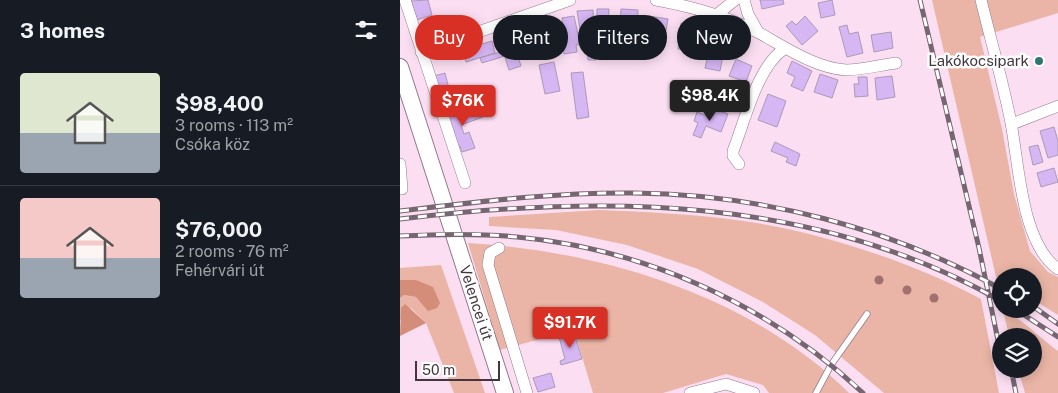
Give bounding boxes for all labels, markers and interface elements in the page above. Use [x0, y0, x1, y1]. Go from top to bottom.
chip: Buy [415, 15, 483, 60]
chip: Rent [493, 15, 568, 60]
chip: Filters [578, 15, 667, 60]
chip: New [677, 15, 751, 60]
icon: filters [352, 16, 380, 44]
text: 3 homes [20, 18, 105, 43]
place label: Lakókocsipark [928, 52, 1029, 69]
marker: Lakókocsipark [1033, 55, 1045, 67]
pin: $98.4K [669, 80, 751, 122]
pin: $76K [433, 84, 493, 127]
text: $98.4K [681, 86, 739, 105]
text: $98,400 [175, 91, 264, 116]
text: $76K [442, 91, 484, 110]
icon: home [60, 93, 120, 153]
text: 3 rooms · 113 m² [175, 116, 293, 135]
text: Csóka köz [175, 135, 250, 154]
text: $76,000 [175, 217, 262, 242]
icon: home [60, 218, 120, 278]
text: 2 rooms · 76 m² [175, 242, 289, 261]
text: Fehérvári út [175, 261, 264, 280]
street label: Velencei út [456, 263, 497, 343]
map controls [992, 268, 1042, 378]
button: locate [992, 268, 1042, 318]
pin: $91.7K [529, 306, 611, 349]
text: $91.7K [544, 313, 596, 332]
button: layers [992, 328, 1042, 378]
scale bar [415, 358, 500, 381]
text: 50 m [422, 362, 455, 378]

